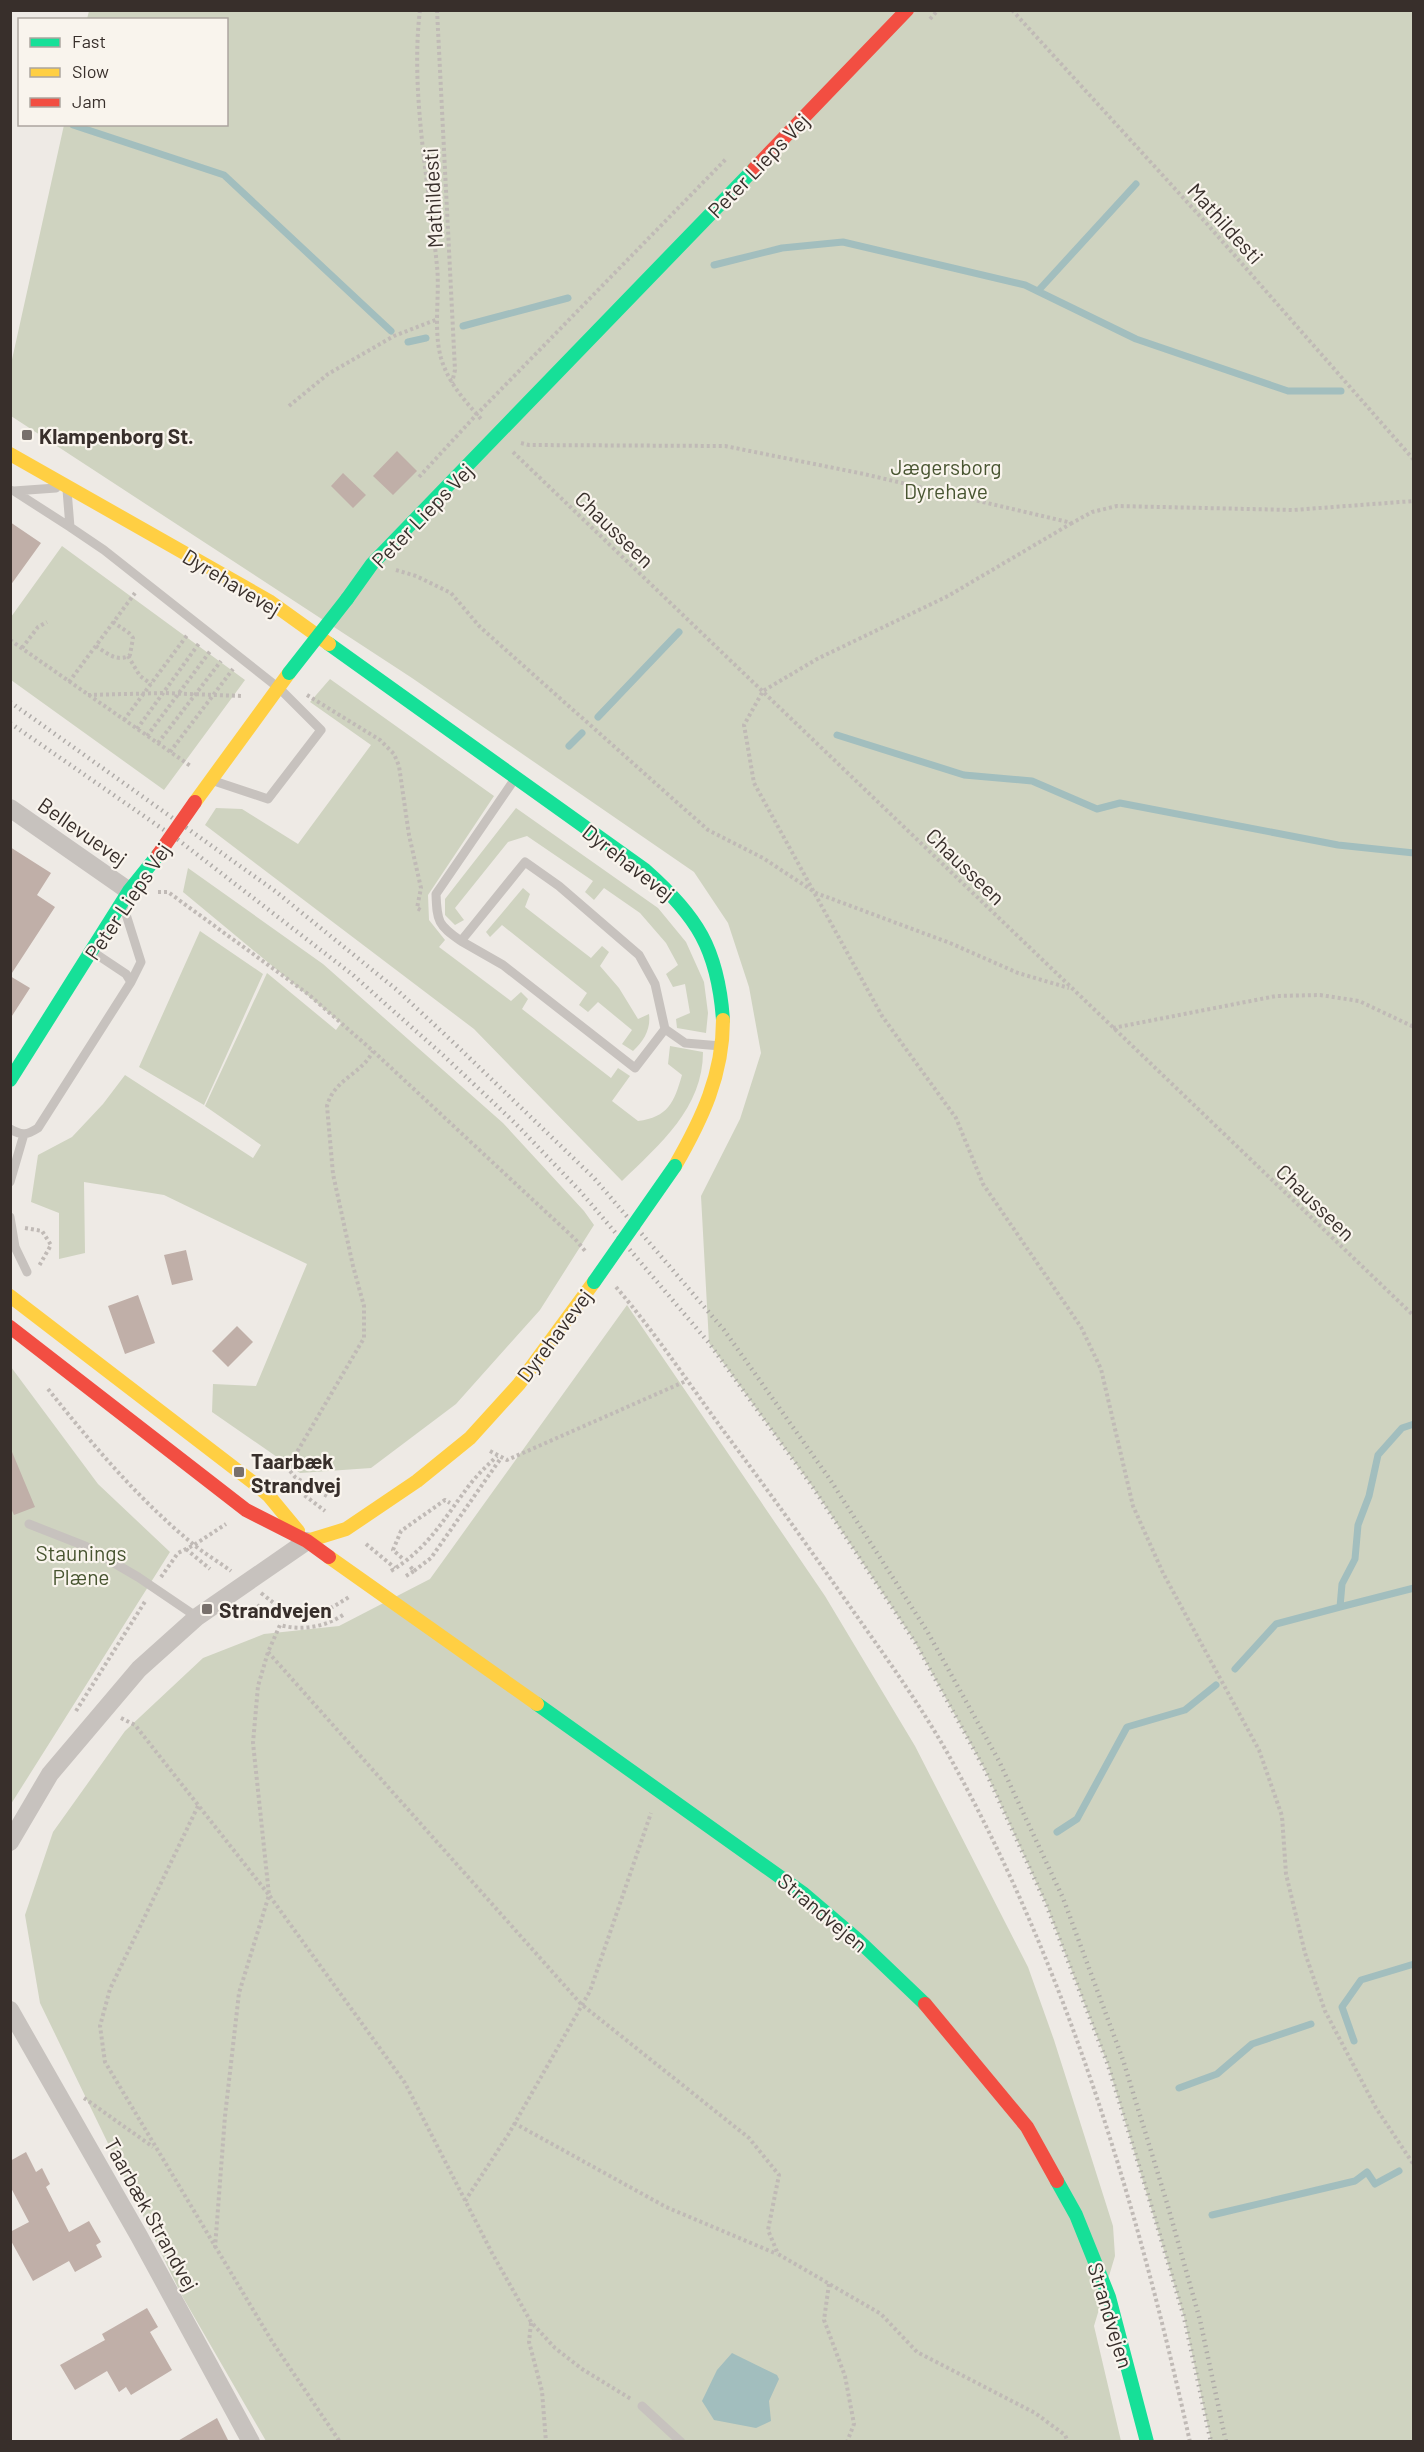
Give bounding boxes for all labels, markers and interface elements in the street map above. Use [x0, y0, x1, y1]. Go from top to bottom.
legend [18, 18, 228, 126]
text: Fast [72, 30, 106, 52]
text: Slow [72, 60, 109, 82]
text: Jam [72, 90, 106, 112]
street label: Peter Lieps Vej [702, 108, 814, 222]
street label: Mathildesti [417, 147, 447, 249]
street label: Mathildesti [1183, 177, 1269, 269]
place label: Klampenborg St. [39, 423, 194, 448]
marker: Klampenborg St. [20, 428, 34, 442]
park label: Jægersborg Dyrehave [890, 454, 1002, 503]
street label: Peter Lieps Vej [366, 458, 478, 572]
street label: Chausseen [570, 485, 660, 573]
street label: Dyrehavevej [179, 543, 285, 621]
street label: Bellevuevej [34, 791, 132, 871]
street label: Dyrehavevej [578, 818, 680, 906]
street label: Chausseen [921, 822, 1011, 910]
street label: Peter Lieps Vej [79, 838, 175, 964]
street label: Chausseen [1271, 1158, 1361, 1246]
street label: Dyrehavevej [511, 1284, 597, 1386]
place label: Taarbæk Strandvej [251, 1448, 341, 1497]
marker: Taarbæk Strandvej [232, 1465, 246, 1479]
park label: Staunings Plæne [35, 1540, 127, 1589]
place label: Strandvejen [219, 1597, 332, 1622]
marker: Strandvejen [200, 1602, 214, 1616]
street label: Strandvejen [773, 1867, 873, 1957]
street label: Taarbæk Strandvej [100, 2133, 204, 2295]
street label: Strandvejen [1083, 2259, 1139, 2371]

